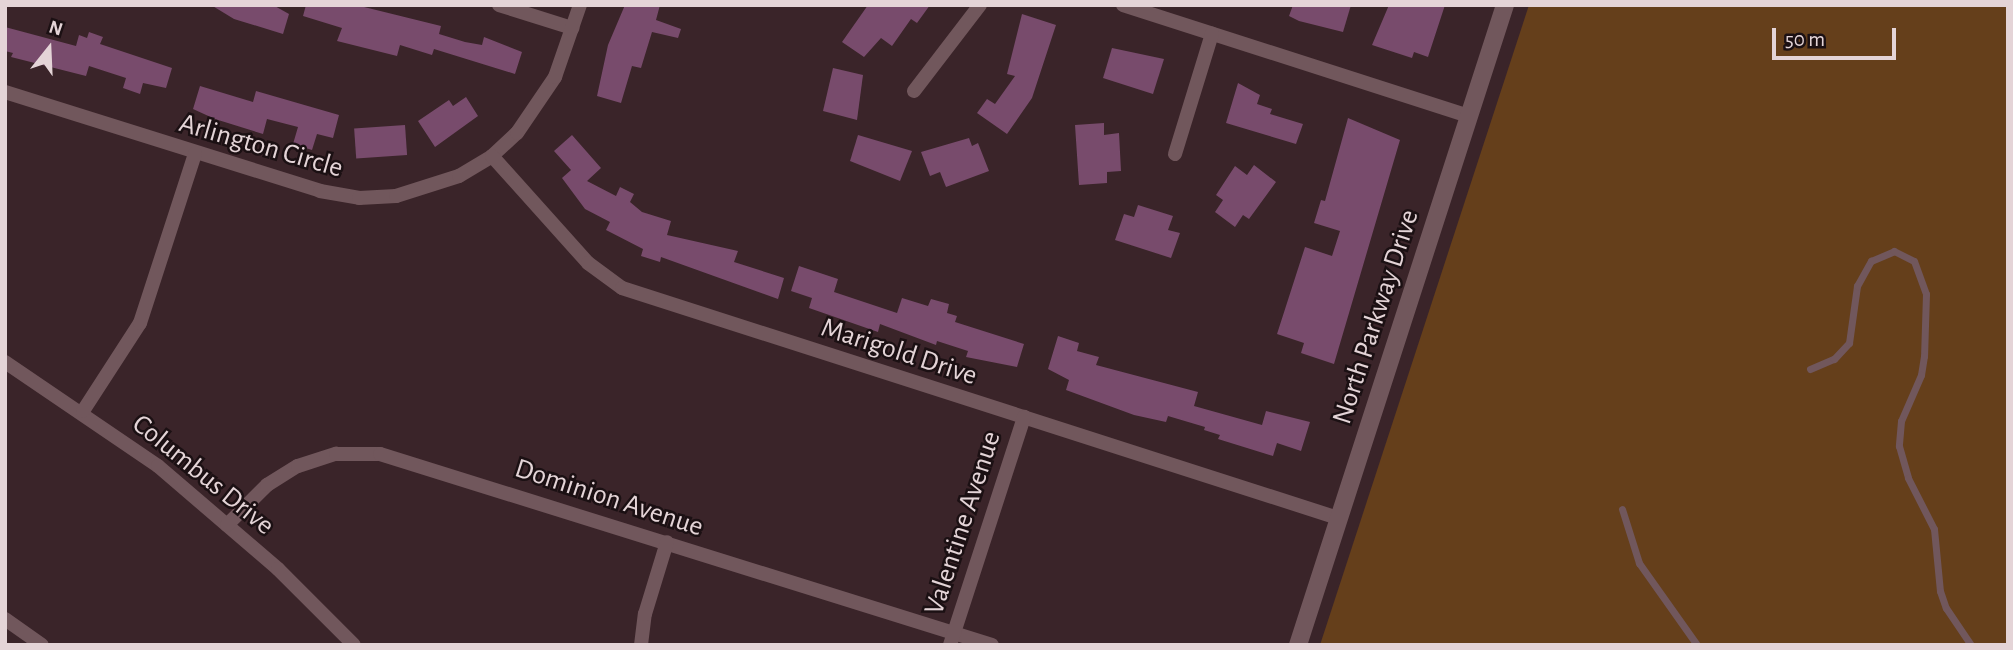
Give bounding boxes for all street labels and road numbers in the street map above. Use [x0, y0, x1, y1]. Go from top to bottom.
street label: Arlington Circle [175, 107, 347, 185]
street label: North Parkway Drive [1326, 206, 1426, 428]
street label: Marigold Drive [817, 311, 981, 393]
street label: Columbus Drive [125, 408, 281, 542]
street label: Valentine Avenue [918, 427, 1008, 619]
street label: Dominion Avenue [511, 452, 707, 544]

